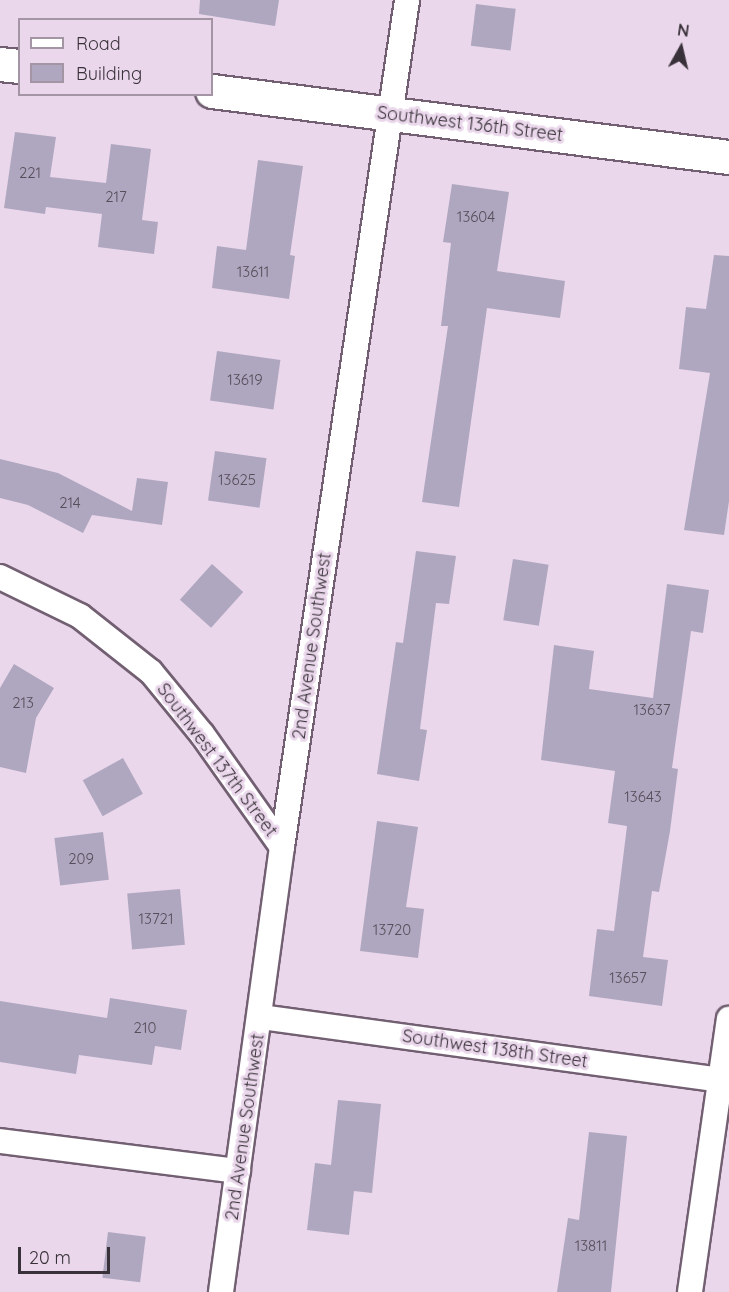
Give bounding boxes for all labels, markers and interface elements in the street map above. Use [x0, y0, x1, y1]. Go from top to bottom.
legend [18, 18, 213, 96]
north arrow [651, 18, 711, 78]
text: N [676, 19, 691, 41]
text: Road [76, 32, 121, 55]
text: Building [76, 62, 142, 85]
street label: Southwest 136th Street [376, 102, 564, 146]
house number: 221 [19, 164, 41, 182]
house number: 217 [105, 188, 127, 206]
house number: 13604 [457, 208, 495, 226]
house number: 13611 [237, 263, 269, 281]
house number: 13619 [227, 371, 263, 389]
house number: 13625 [218, 471, 256, 489]
house number: 214 [59, 494, 81, 512]
street label: 2nd Avenue Southwest [288, 551, 336, 741]
street label: Southwest 137th Street [152, 679, 282, 841]
house number: 213 [12, 694, 34, 712]
house number: 13637 [633, 701, 671, 719]
house number: 13643 [624, 788, 662, 806]
house number: 209 [68, 850, 94, 868]
house number: 13721 [139, 910, 173, 928]
house number: 13720 [373, 921, 411, 939]
house number: 13657 [609, 969, 647, 987]
house number: 210 [134, 1019, 156, 1037]
street label: Southwest 138th Street [401, 1025, 589, 1073]
street label: 2nd Avenue Southwest [221, 1032, 269, 1222]
scale bar [21, 1235, 112, 1273]
house number: 13811 [575, 1237, 607, 1255]
text: 20 m [29, 1246, 71, 1269]

